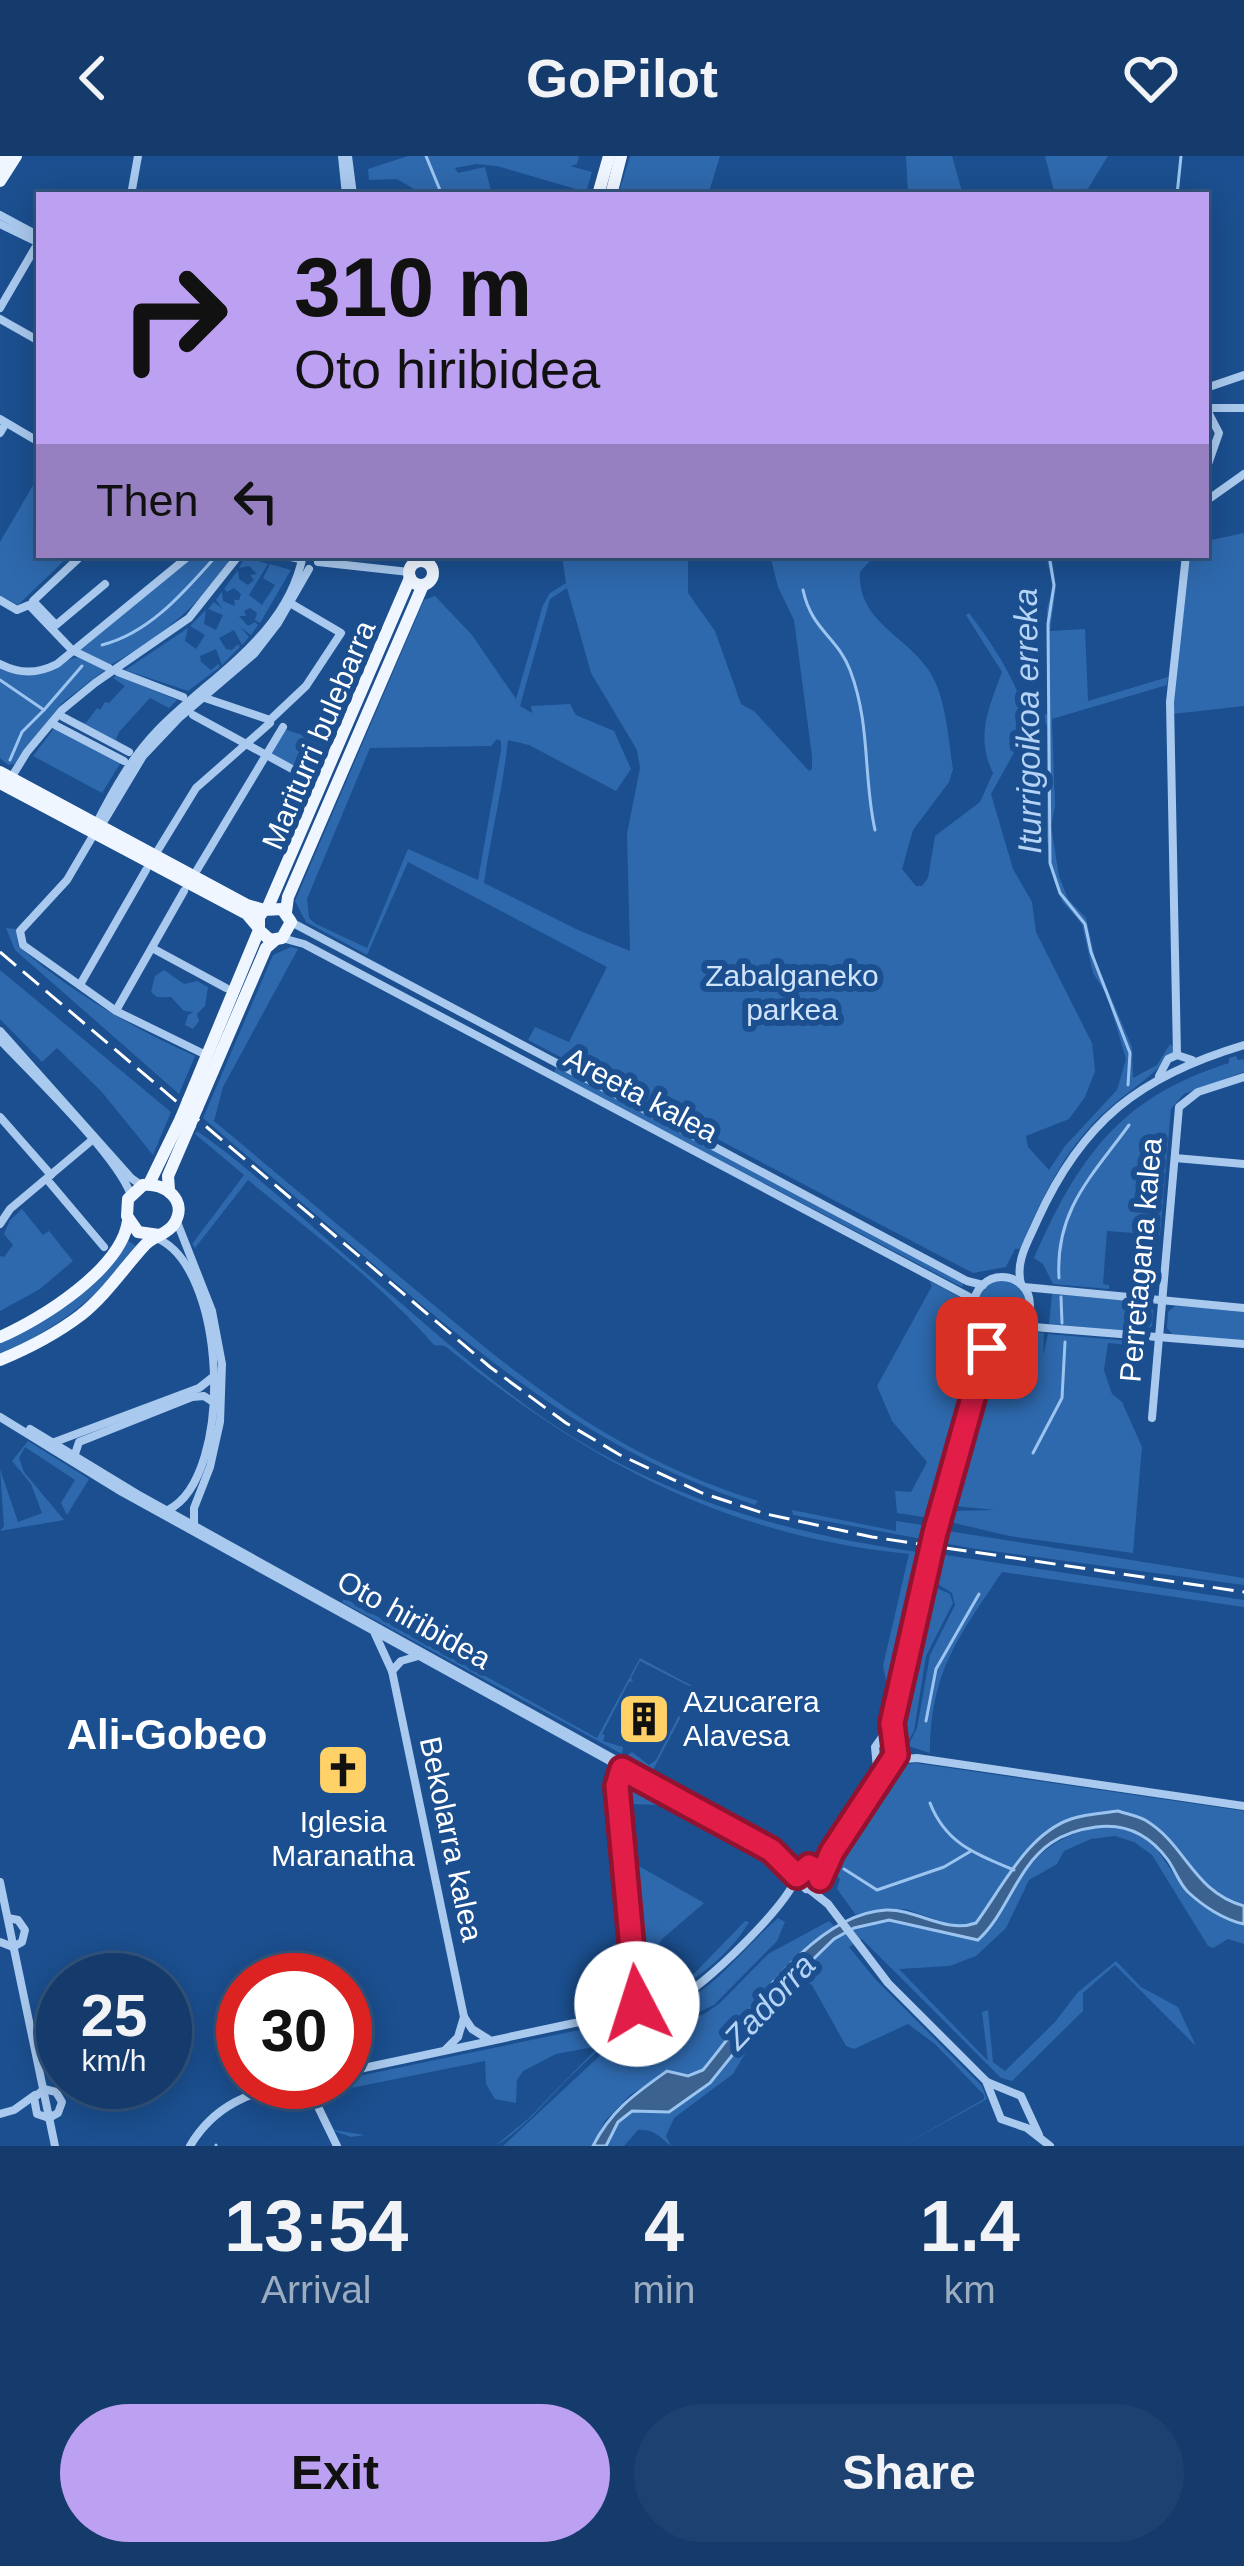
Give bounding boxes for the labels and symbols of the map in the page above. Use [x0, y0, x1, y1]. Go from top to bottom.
water label: Iturrigoikoa erreka [1007, 588, 1048, 854]
street label: Mariturri bulebarra [255, 615, 382, 854]
park label: Zabalganeko parkea [705, 959, 879, 1026]
street label: Areeta kalea [559, 1040, 724, 1149]
street label: Perretagana kalea [1113, 1136, 1168, 1384]
pin [936, 1297, 1038, 1399]
street label: Oto hiribidea [332, 1564, 497, 1675]
place label: Azucarera Alavesa [683, 1685, 820, 1752]
building icon: Azucarera Alavesa [616, 1691, 672, 1747]
district label: Ali-Gobeo [67, 1711, 267, 1758]
street label: Bekolarra kalea [414, 1734, 489, 1945]
church icon: Iglesia Maranatha [315, 1742, 371, 1798]
place label: Iglesia Maranatha [271, 1805, 415, 1872]
position arrow [574, 1941, 700, 2067]
water label: Zadorra [716, 1946, 822, 2057]
speed limit sign: 30 [216, 1953, 372, 2109]

